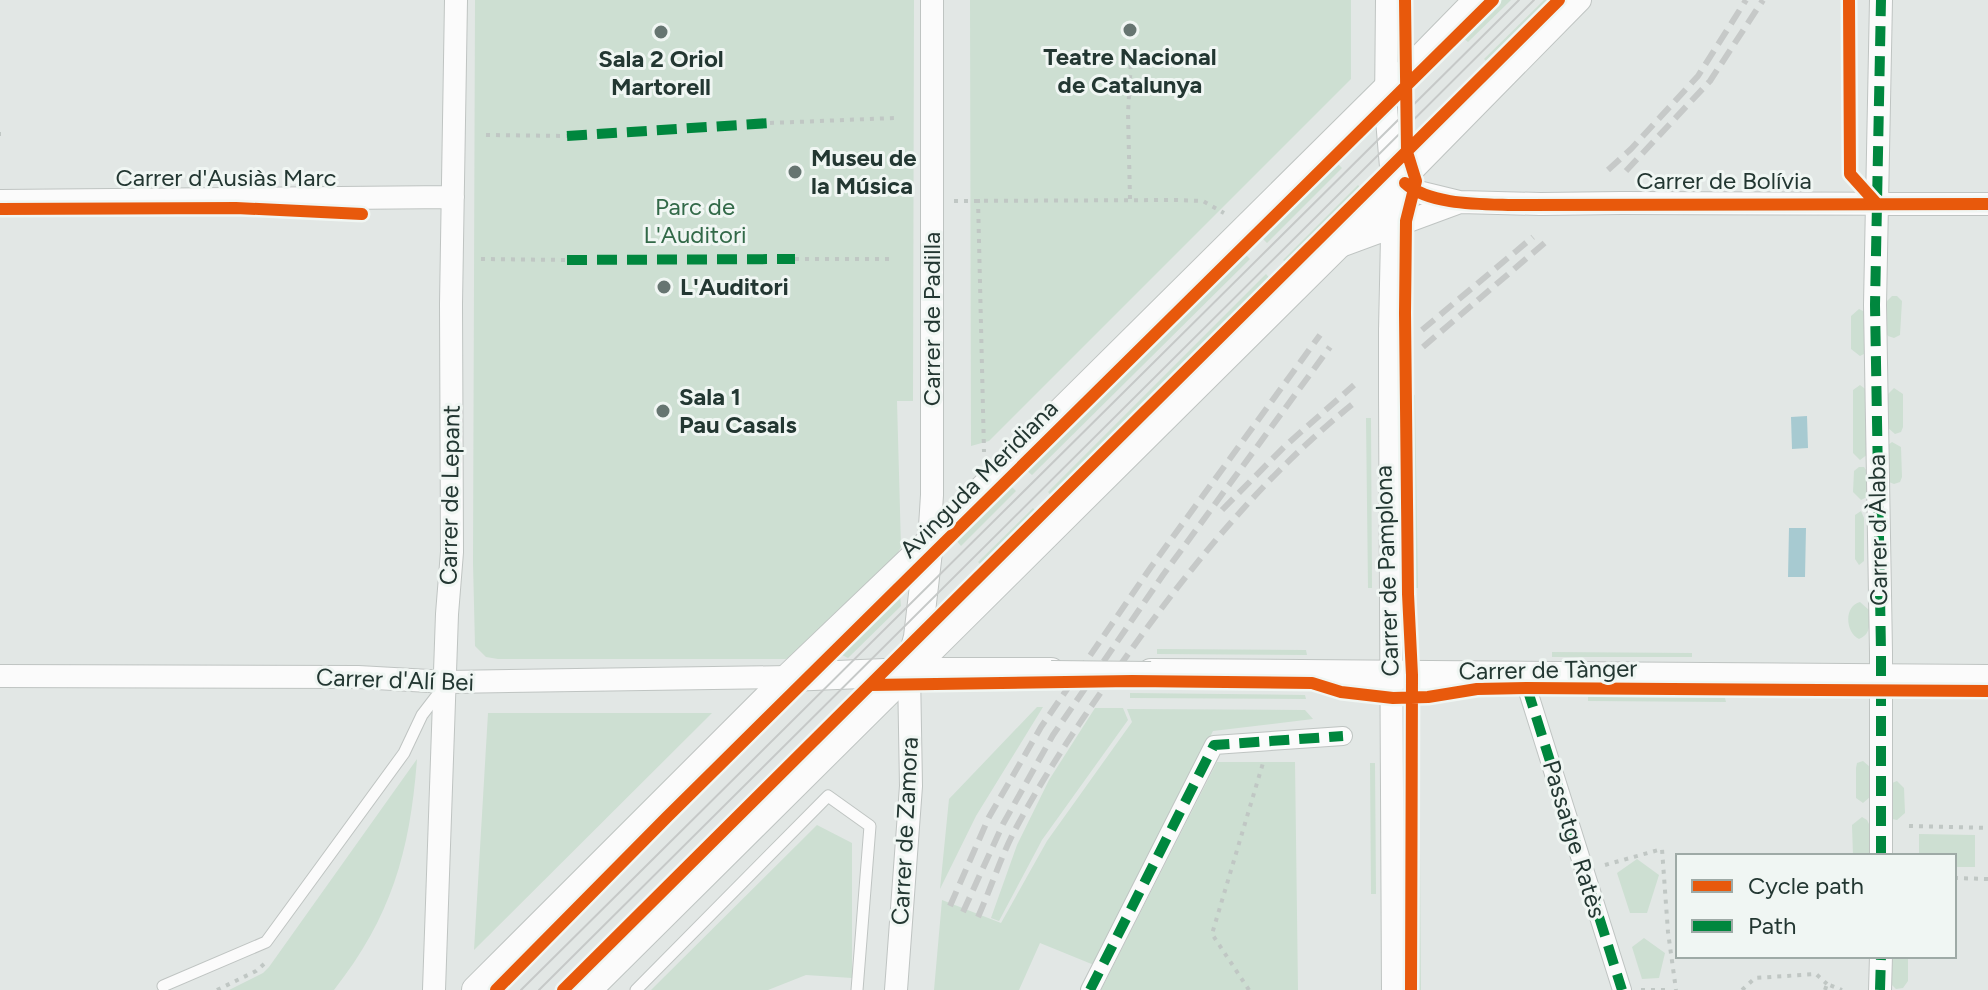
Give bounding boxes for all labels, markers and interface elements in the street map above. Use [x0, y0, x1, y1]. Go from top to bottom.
marker: Teatre Nacional de Catalunya [1121, 21, 1139, 39]
marker: Sala 2 Oriol Martorell [652, 23, 670, 41]
place label: Teatre Nacional de Catalunya [1043, 42, 1217, 99]
place label: Sala 2 Oriol Martorell [598, 44, 724, 101]
place label: Museu de la Música [811, 143, 917, 200]
street label: Carrer d'Ausiàs Marc [115, 163, 337, 192]
marker: Museu de la Música [786, 163, 804, 181]
street label: Carrer de Bolívia [1636, 166, 1812, 195]
park label: Parc de L'Auditori [643, 192, 747, 249]
street label: Carrer de Padilla [917, 232, 946, 406]
place label: L'Auditori [680, 272, 789, 301]
marker: L'Auditori [655, 278, 673, 296]
place label: Sala 1 Pau Casals [679, 382, 797, 439]
street label: Avinguda Meridiana [894, 394, 1064, 564]
marker: Sala 1 Pau Casals [654, 402, 672, 420]
street label: Carrer de Lepant [433, 405, 466, 585]
street label: Carrer d'Àlaba [1862, 454, 1893, 606]
street label: Carrer de Pamplona [1368, 465, 1405, 677]
street label: Carrer de Tànger [1458, 653, 1638, 686]
street label: Carrer d'Alí Bei [315, 662, 475, 697]
street label: Carrer de Zamora [885, 736, 924, 926]
street label: Passatge Ratès [1537, 757, 1612, 921]
legend [1676, 854, 1956, 958]
text: Cycle path [1748, 871, 1864, 900]
text: Path [1748, 911, 1796, 940]

